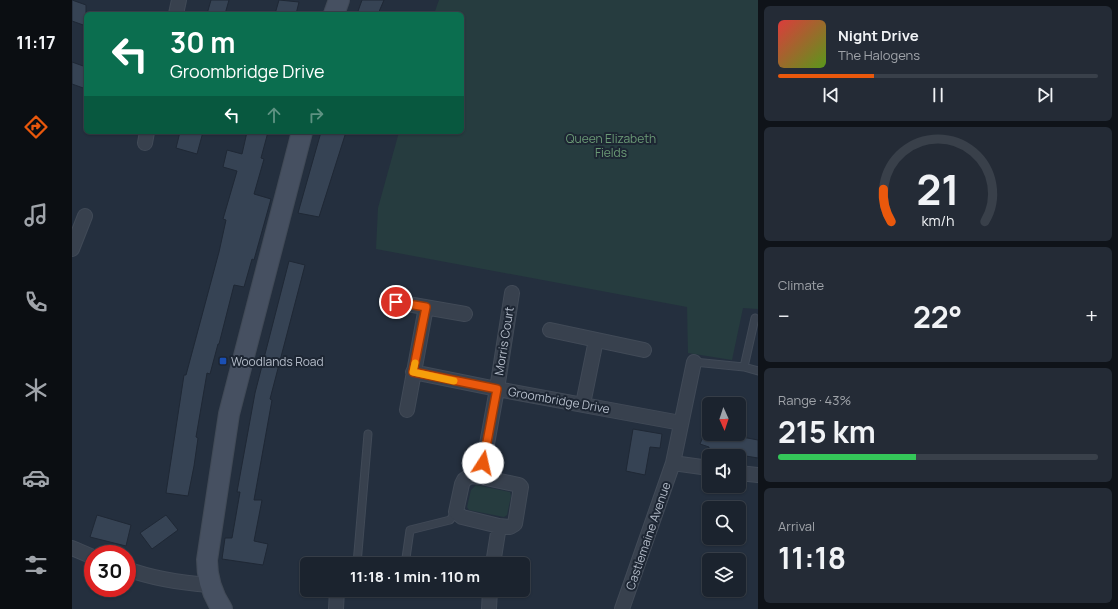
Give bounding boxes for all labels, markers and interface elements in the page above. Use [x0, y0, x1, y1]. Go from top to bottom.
text: 30 m [170, 23, 235, 61]
text: Night Drive [838, 25, 919, 46]
icon: left [104, 28, 156, 80]
text: 11:17 [16, 30, 56, 54]
text: The Halogens [838, 46, 920, 64]
text: Groombridge Drive [170, 59, 324, 83]
icon: previous [820, 84, 842, 106]
icon: pause [927, 84, 949, 106]
icon: next [1034, 84, 1056, 106]
icon: left [221, 104, 243, 126]
icon: ahead [263, 104, 285, 126]
icon: right [305, 104, 327, 126]
icon: directions [22, 113, 50, 141]
park label: Queen Elizabeth Fields [566, 130, 656, 161]
text: 21 [917, 161, 960, 217]
icon: music [22, 201, 50, 229]
text: km/h [921, 210, 955, 229]
text: Climate [778, 276, 824, 294]
pin [379, 285, 413, 319]
icon: phone [22, 288, 50, 316]
icon: arrive [385, 291, 407, 313]
text: 22° [913, 296, 962, 337]
text: − [778, 301, 790, 331]
text: + [1085, 301, 1098, 331]
street label: Morris Court [490, 305, 518, 377]
place label: Woodlands Road [231, 353, 324, 370]
marker: Woodlands Road [218, 356, 228, 366]
icon: climate [22, 376, 50, 404]
street label: Groombridge Drive [507, 383, 611, 417]
text: Range · 43% [778, 391, 851, 409]
north arrow [702, 397, 746, 441]
map controls [702, 397, 746, 597]
text: 215 km [778, 411, 876, 452]
position arrow [462, 442, 504, 484]
button: sound [702, 449, 746, 493]
icon: car [22, 464, 50, 492]
street label: Castlemaine Avenue [622, 480, 674, 592]
button: search [702, 501, 746, 545]
text: Arrival [778, 517, 815, 535]
text: 11:18 [778, 537, 846, 578]
speed limit sign: 30 [84, 545, 136, 597]
icon: filters [22, 551, 50, 579]
button: layers [702, 553, 746, 597]
text: 11:18 · 1 min · 110 m [350, 566, 480, 587]

